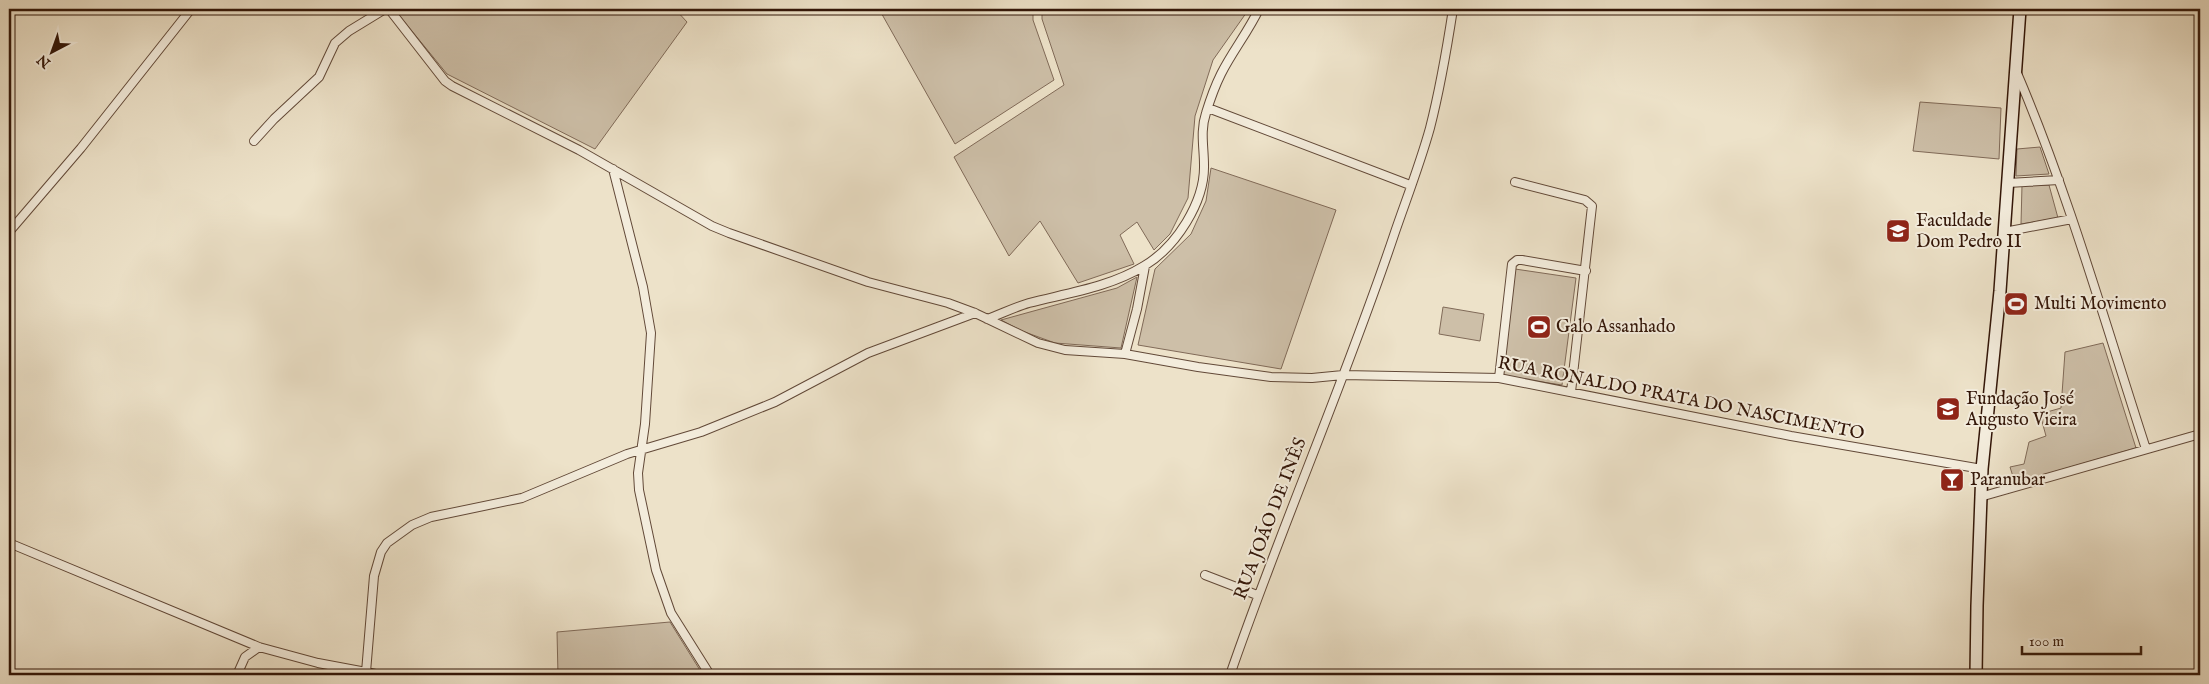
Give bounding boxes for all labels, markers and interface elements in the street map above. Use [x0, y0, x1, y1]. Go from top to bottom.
north arrow [28, 28, 78, 78]
text: N [34, 50, 55, 72]
place label: Faculdade Dom Pedro II [1916, 210, 2022, 254]
school or university icon: Faculdade Dom Pedro II [1885, 218, 1911, 244]
sports icon: Multi Movimento [2003, 291, 2029, 317]
place label: Multi Movimento [2034, 293, 2167, 316]
sports icon: Galo Assanhado [1526, 314, 1552, 340]
place label: Galo Assanhado [1556, 316, 1676, 339]
street label: RUA RONALDO PRATA DO NASCIMENTO [1496, 352, 1866, 446]
place label: Fundação José Augusto Vieira [1965, 388, 2077, 432]
school or university icon: Fundação José Augusto Vieira [1935, 396, 1961, 422]
street label: RUA JOÃO DE INÊS [1228, 434, 1312, 603]
bar icon: Paranubar [1939, 467, 1965, 493]
place label: Paranubar [1970, 469, 2046, 492]
scale bar [2022, 624, 2140, 656]
text: 100 m [2029, 632, 2065, 651]

